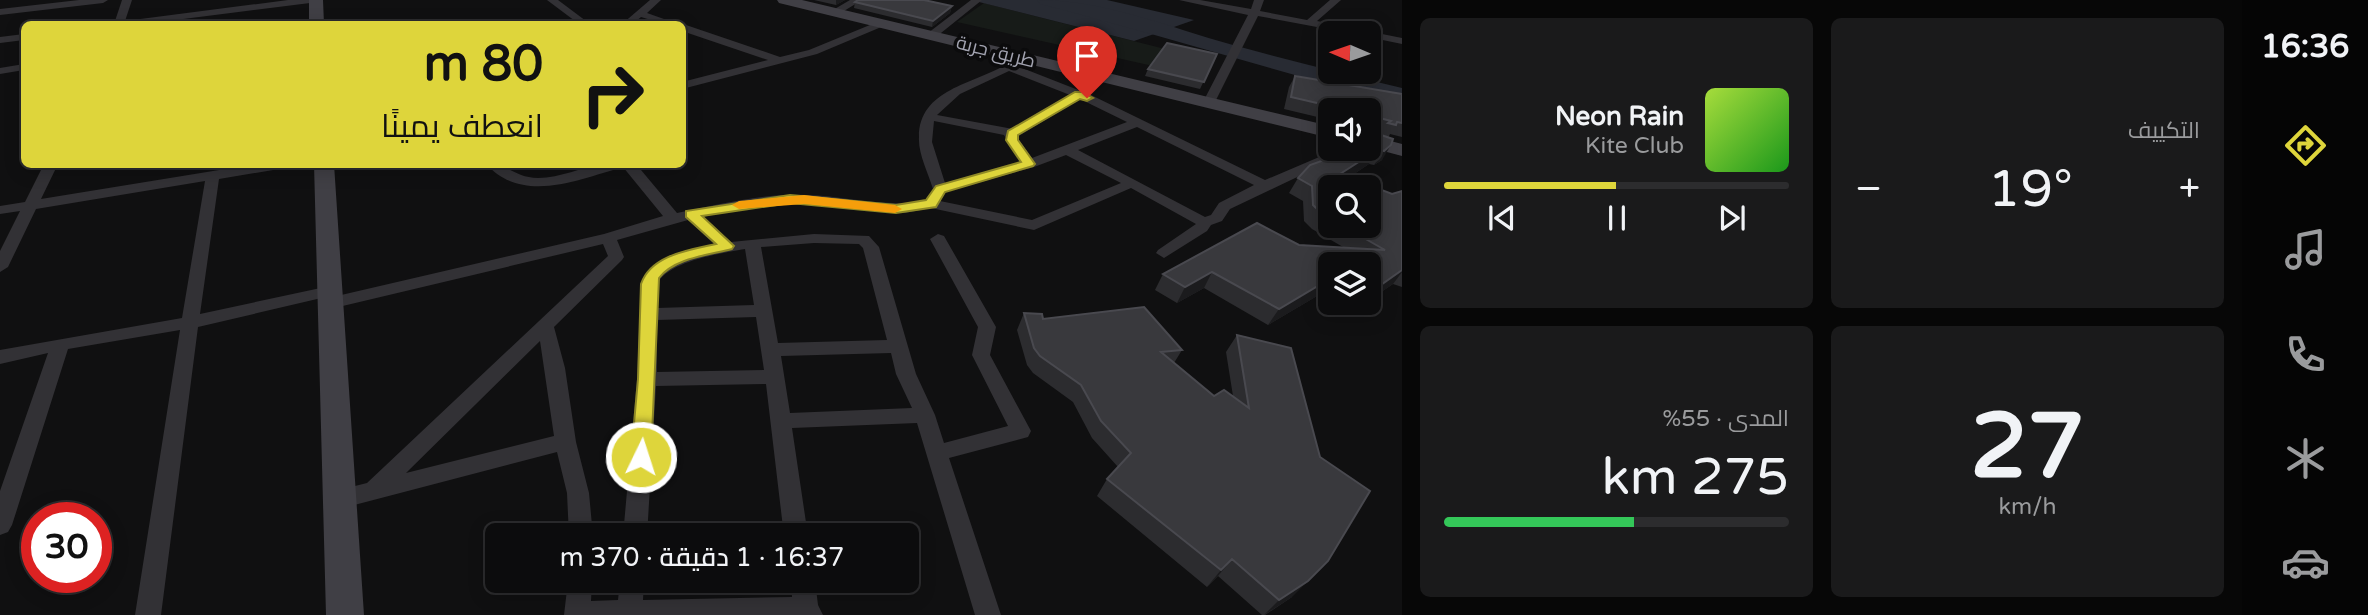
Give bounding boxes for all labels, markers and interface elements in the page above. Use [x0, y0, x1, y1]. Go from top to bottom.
north arrow [1318, 21, 1381, 84]
map controls [1318, 21, 1381, 315]
pin [1057, 26, 1117, 98]
text: 16:36 [2261, 28, 2349, 66]
street label: طريق جربة [954, 32, 1038, 73]
text: 80 m [424, 35, 543, 94]
icon: arrive [1068, 37, 1106, 75]
icon: right [567, 49, 658, 140]
button: sound [1318, 98, 1381, 161]
text: Neon Rain [1555, 101, 1684, 132]
text: انعطف يمينًا [381, 108, 543, 146]
text: التكييف [2128, 117, 2200, 145]
icon: directions [2281, 121, 2330, 170]
text: Kite Club [1585, 132, 1684, 160]
text: 19° [1988, 158, 2073, 221]
text: − [1855, 166, 1882, 212]
text: + [2179, 166, 2200, 212]
button: search [1318, 175, 1381, 238]
icon: previous [1483, 199, 1521, 237]
icon: pause [1598, 199, 1636, 237]
icon: next [1713, 199, 1751, 237]
icon: music [2281, 225, 2330, 274]
button: layers [1318, 252, 1381, 315]
icon: phone [2281, 330, 2330, 379]
text: 27 [1970, 392, 2085, 502]
text: المدى · 55% [1662, 405, 1789, 433]
position arrow [604, 420, 678, 494]
icon: climate [2281, 434, 2330, 483]
text: 275 km [1601, 446, 1789, 509]
text: km/h [1999, 493, 2056, 521]
speed limit sign: 30 [21, 502, 112, 593]
icon: car [2281, 538, 2330, 587]
text: 16:37 · 1 دقيقة · 370 m [560, 542, 844, 573]

